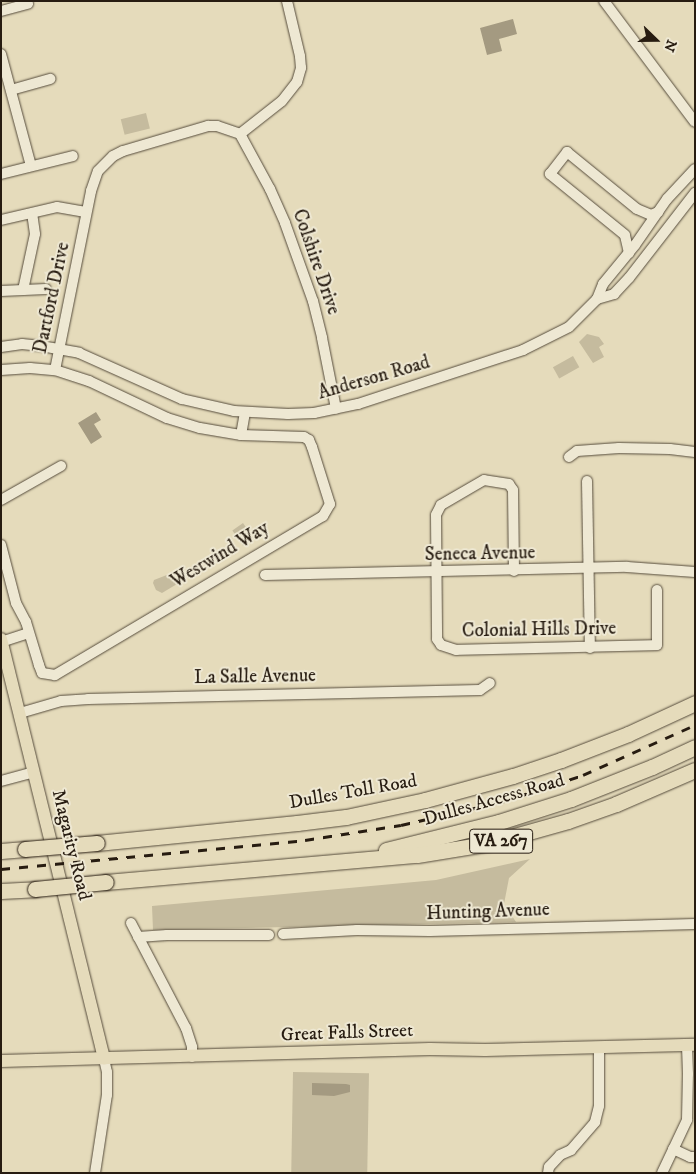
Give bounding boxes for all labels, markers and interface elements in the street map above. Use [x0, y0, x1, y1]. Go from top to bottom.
north arrow [631, 15, 681, 65]
text: N [659, 37, 680, 54]
street label: Colshire Drive [287, 206, 345, 318]
street label: Dartford Drive [29, 240, 75, 356]
street label: Anderson Road [315, 351, 433, 405]
street label: Westwind Way [167, 517, 273, 593]
street label: Seneca Avenue [424, 542, 536, 566]
street label: Colonial Hills Drive [462, 617, 616, 643]
street label: La Salle Avenue [194, 665, 316, 689]
street label: Dulles Access Road [421, 769, 567, 831]
street label: Dulles Toll Road [287, 770, 419, 814]
street label: Magarity Road [46, 787, 96, 903]
road number: VA 267 [468, 826, 534, 856]
street label: Hunting Avenue [426, 898, 550, 926]
street label: Great Falls Street [280, 1019, 414, 1047]

